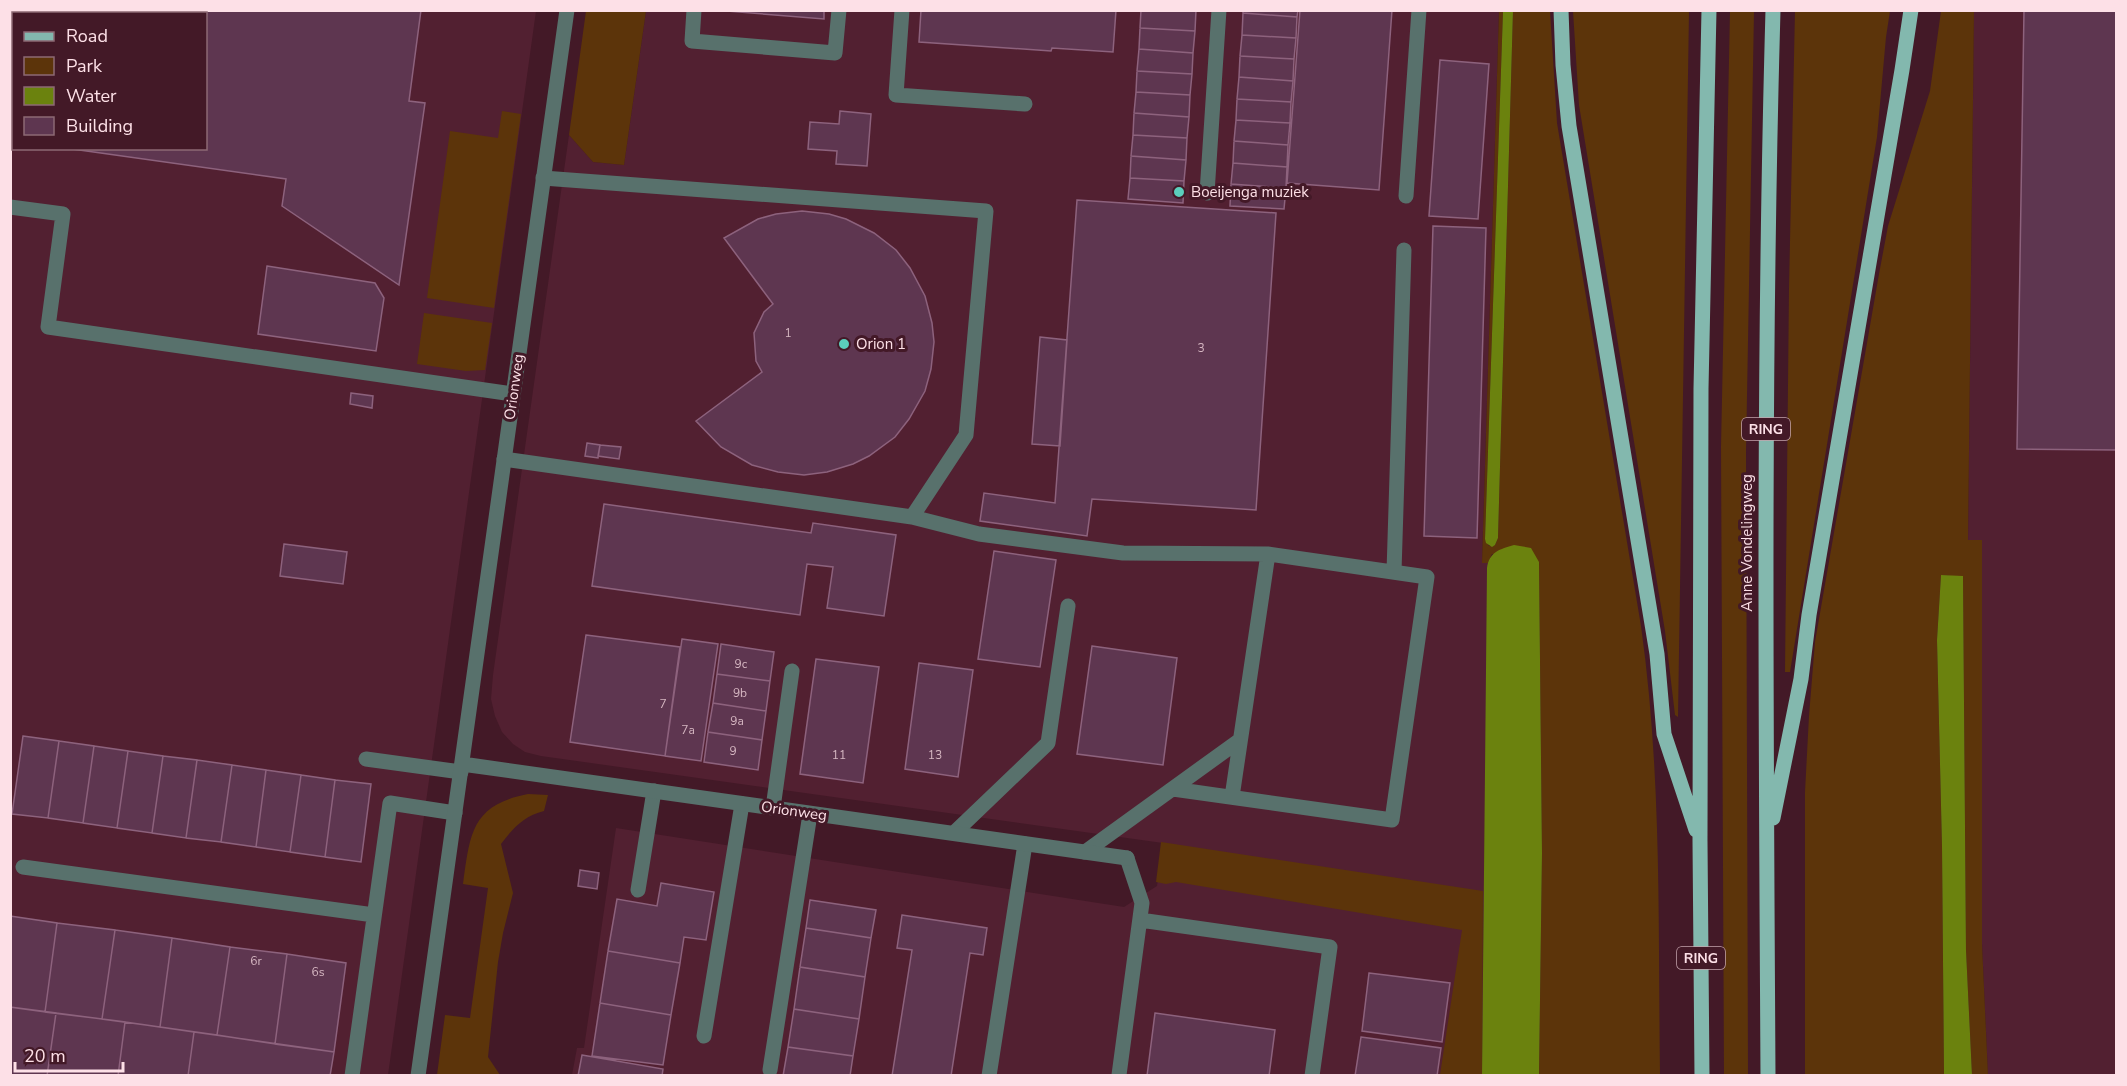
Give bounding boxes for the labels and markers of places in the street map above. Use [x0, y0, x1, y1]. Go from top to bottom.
place label: Boeijenga muziek [1191, 182, 1309, 202]
marker: Boeijenga muziek [1172, 185, 1186, 199]
place label: Orion 1 [856, 334, 906, 354]
marker: Orion 1 [837, 337, 851, 351]

